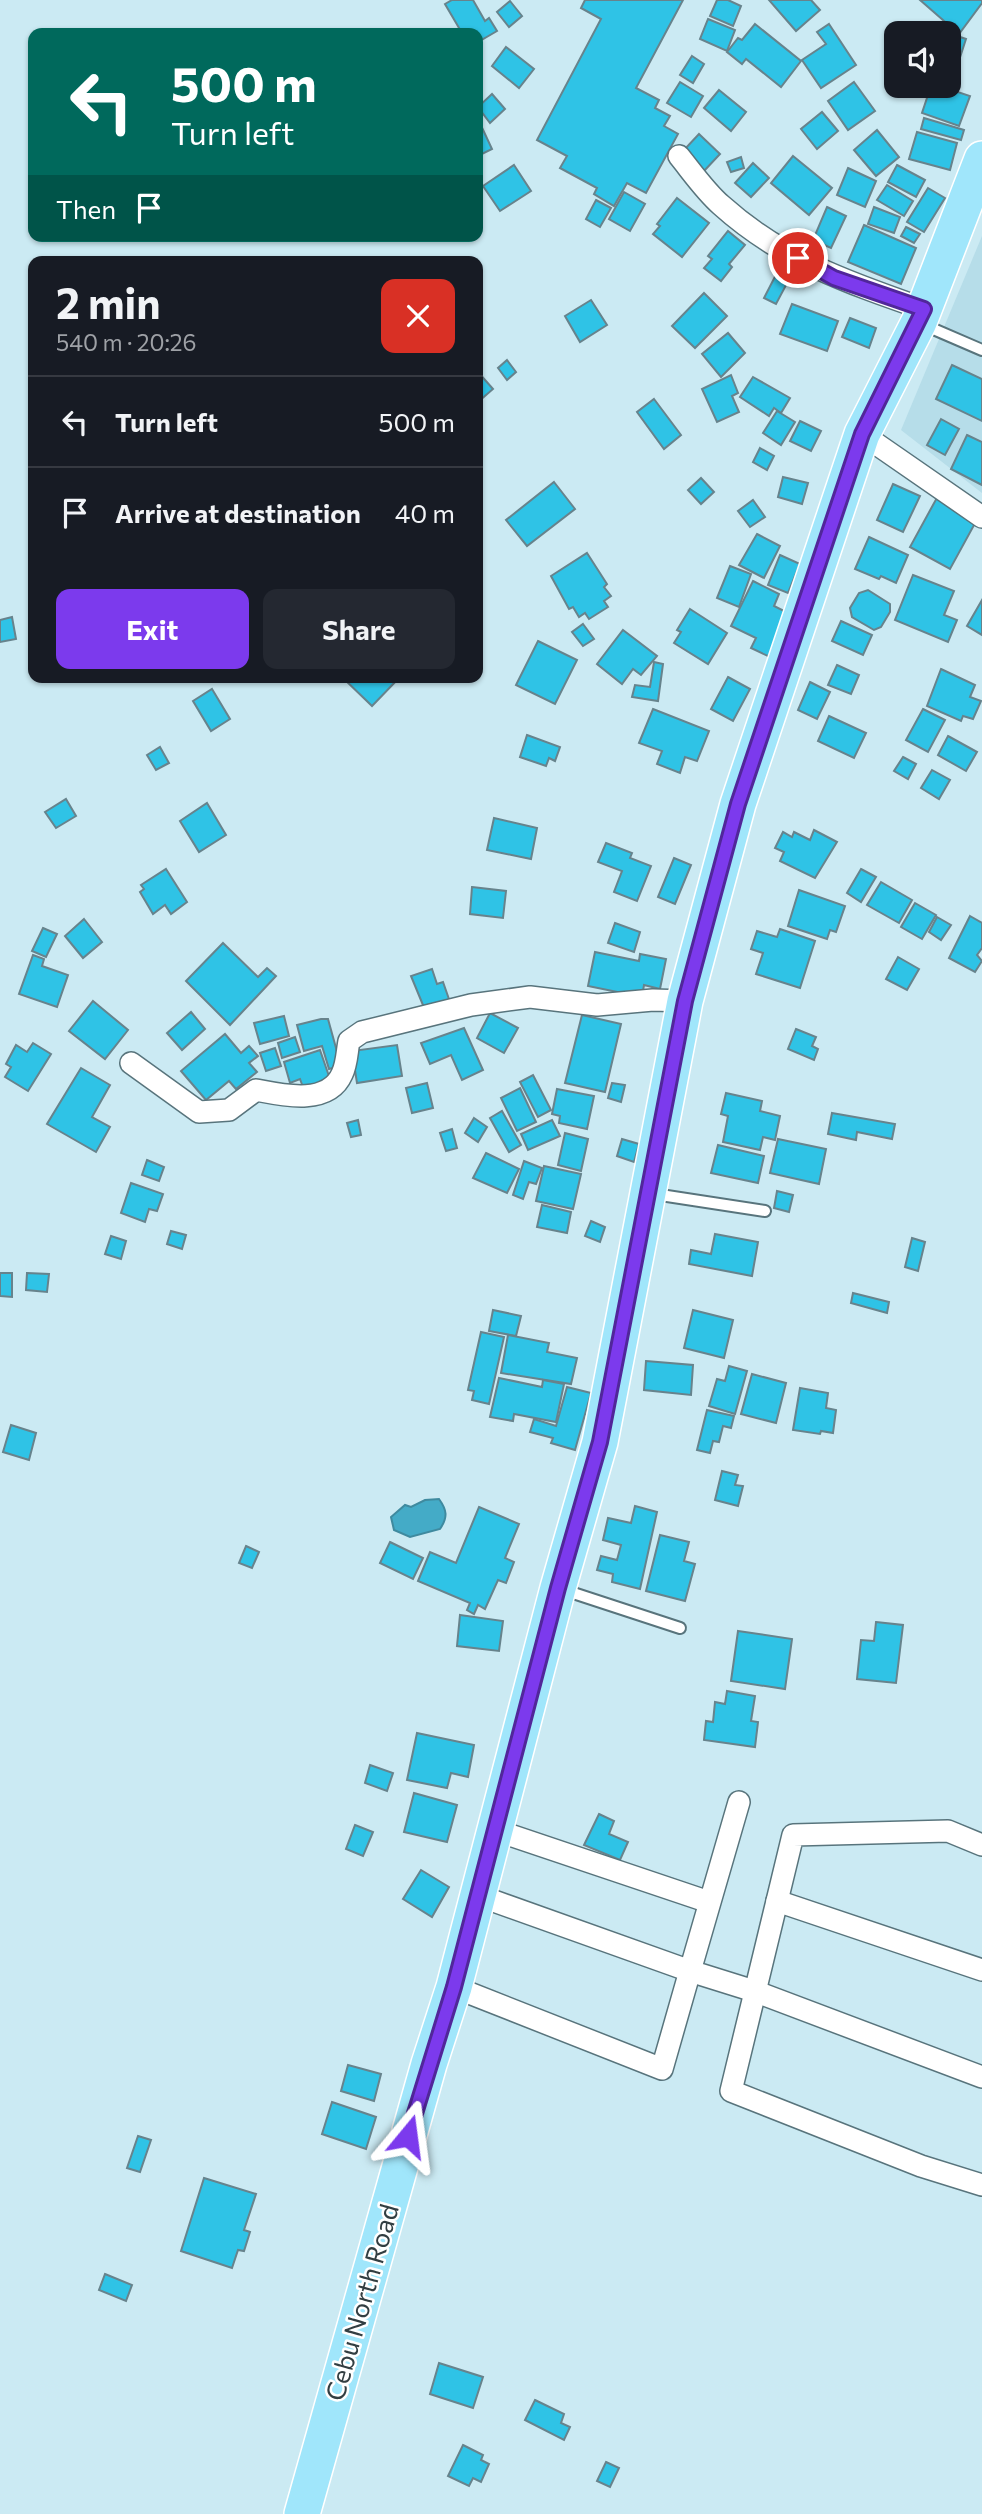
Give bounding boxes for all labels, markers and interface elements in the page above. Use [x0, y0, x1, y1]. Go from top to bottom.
map controls [884, 21, 961, 98]
button: sound [884, 21, 961, 98]
text: 500 m [171, 52, 317, 112]
icon: left [56, 56, 147, 147]
text: Turn left [171, 112, 295, 152]
icon: arrive [130, 189, 168, 227]
text: Then [56, 193, 116, 224]
pin [768, 228, 828, 288]
icon: arrive [779, 239, 817, 277]
text: 2 min [56, 276, 161, 328]
button: close [381, 279, 455, 353]
text: 540 m · 20:26 [56, 328, 197, 356]
icon: left [56, 403, 94, 441]
text: Turn left [115, 406, 218, 437]
text: 500 m [378, 406, 455, 437]
icon: arrive [56, 494, 94, 532]
text: Arrive at destination [115, 497, 361, 528]
text: 40 m [395, 497, 455, 528]
button: Exit [56, 589, 249, 669]
button: Share [263, 589, 455, 669]
position arrow [371, 2099, 445, 2173]
street label: Cebu North Road [318, 2200, 404, 2404]

